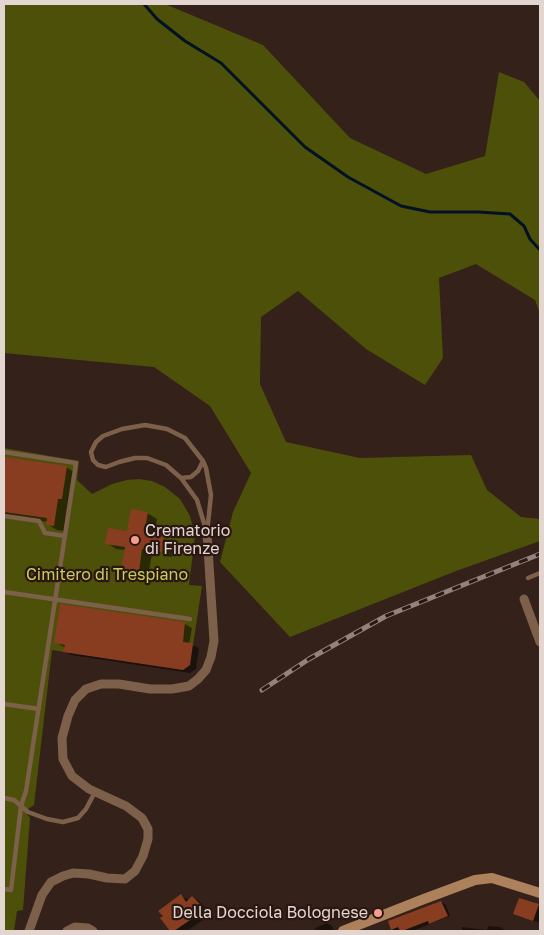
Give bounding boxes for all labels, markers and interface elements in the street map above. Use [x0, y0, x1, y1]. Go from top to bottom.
place label: Crematorio di Firenze [145, 521, 230, 559]
marker: Crematorio di Firenze [129, 534, 141, 546]
park label: Cimitero di Trespiano [26, 565, 188, 585]
place label: Della Docciola Bolognese [172, 903, 368, 923]
marker: Della Docciola Bolognese [372, 907, 384, 919]

